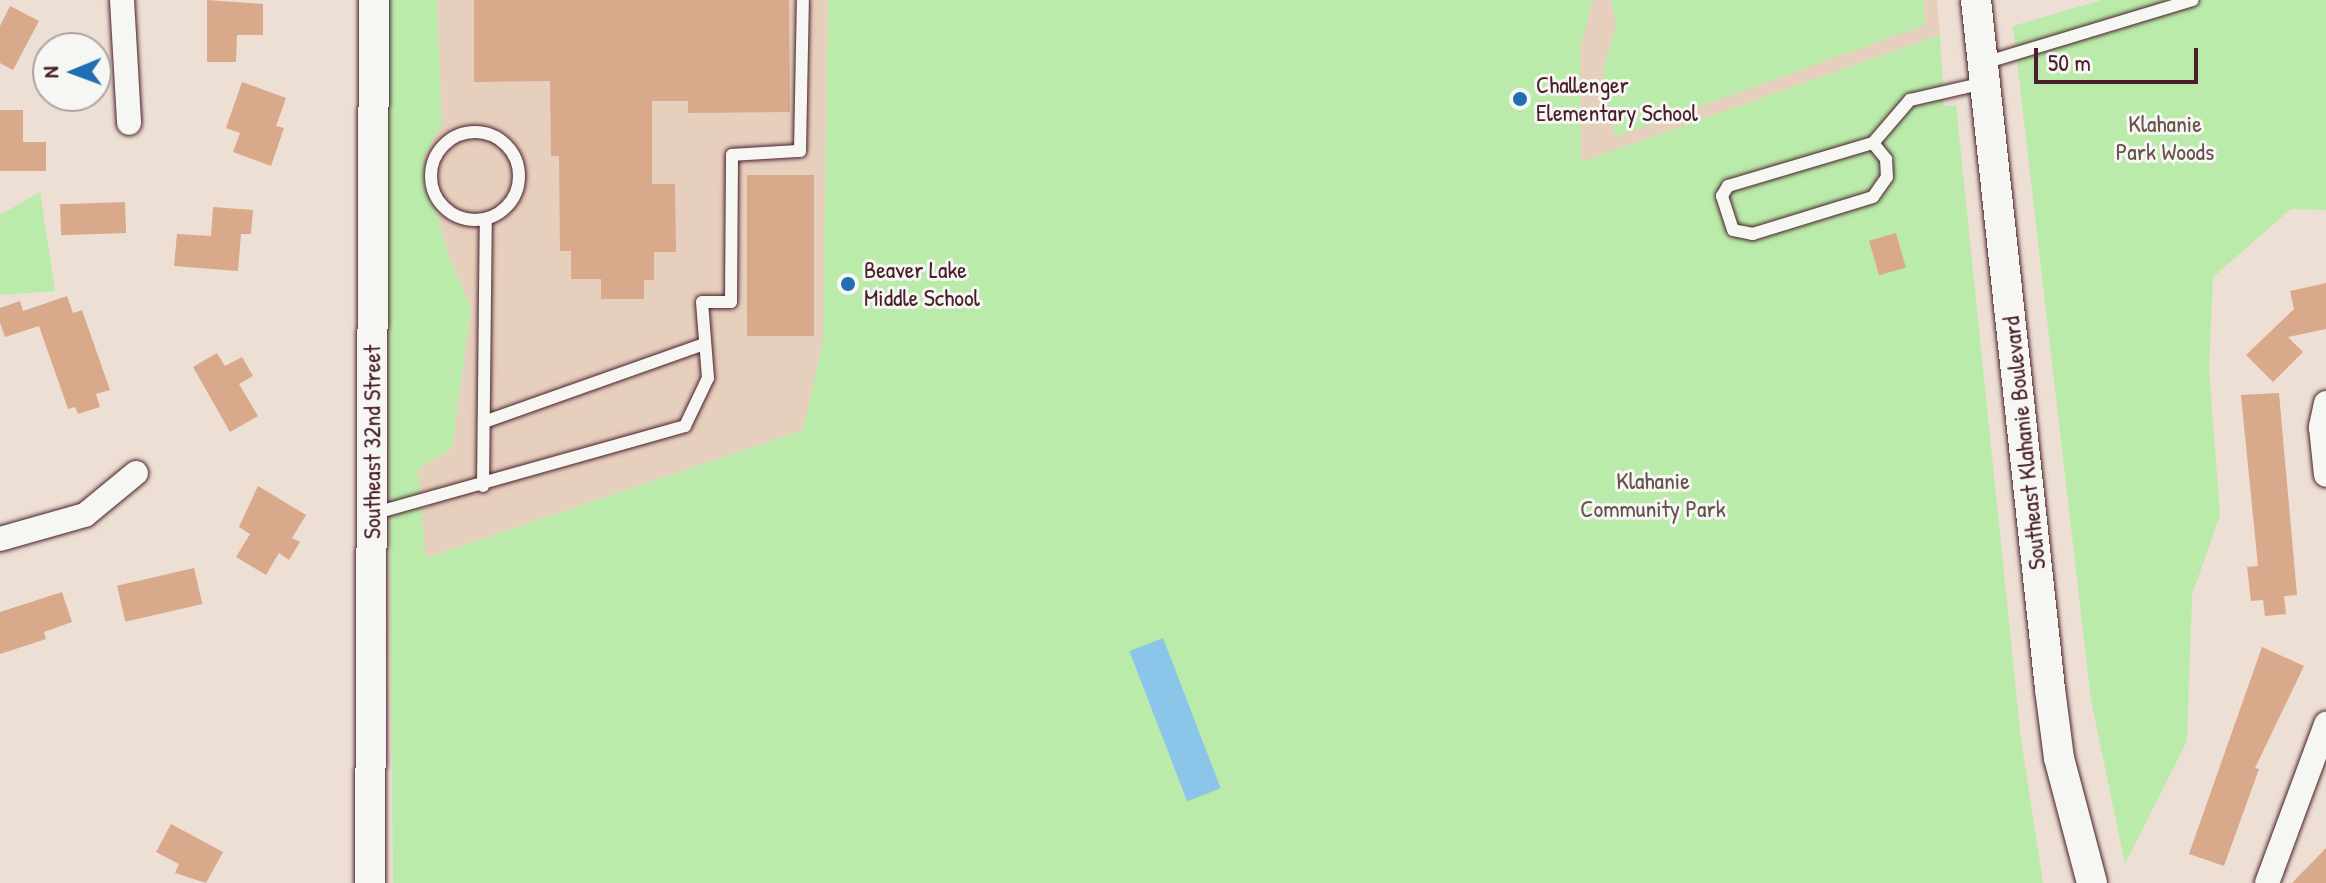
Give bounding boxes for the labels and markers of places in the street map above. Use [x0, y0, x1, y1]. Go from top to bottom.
place label: Challenger Elementary School [1536, 71, 1698, 127]
marker: Challenger Elementary School [1511, 90, 1529, 108]
place label: Beaver Lake Middle School [864, 256, 980, 312]
marker: Beaver Lake Middle School [839, 275, 857, 293]

